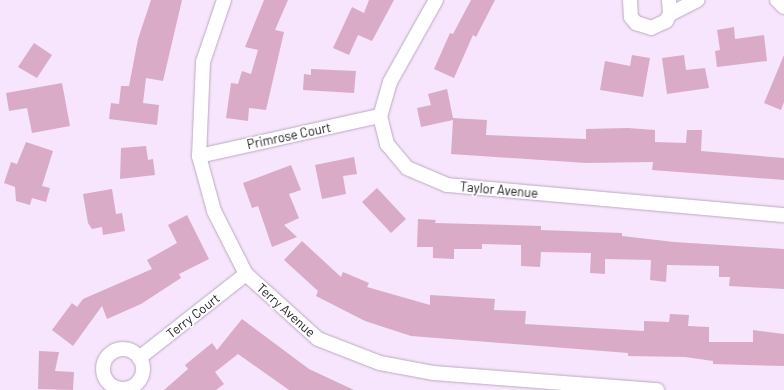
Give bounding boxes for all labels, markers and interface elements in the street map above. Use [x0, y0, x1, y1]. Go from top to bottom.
street label: Primrose Court [246, 119, 332, 153]
street label: Taylor Avenue [459, 179, 539, 201]
street label: Terry Avenue [254, 280, 318, 340]
street label: Terry Court [163, 290, 223, 342]

